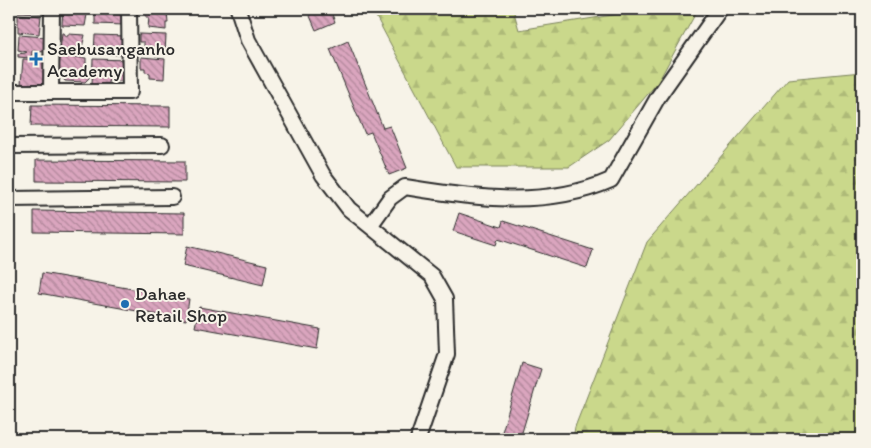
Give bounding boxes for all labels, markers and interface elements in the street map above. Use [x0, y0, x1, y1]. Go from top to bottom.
place label: Saebusanganho Academy [47, 37, 175, 82]
marker: Saebusanganho Academy [29, 52, 43, 66]
place label: Dahae Retail Shop [135, 282, 227, 327]
marker: Dahae Retail Shop [119, 298, 131, 310]

